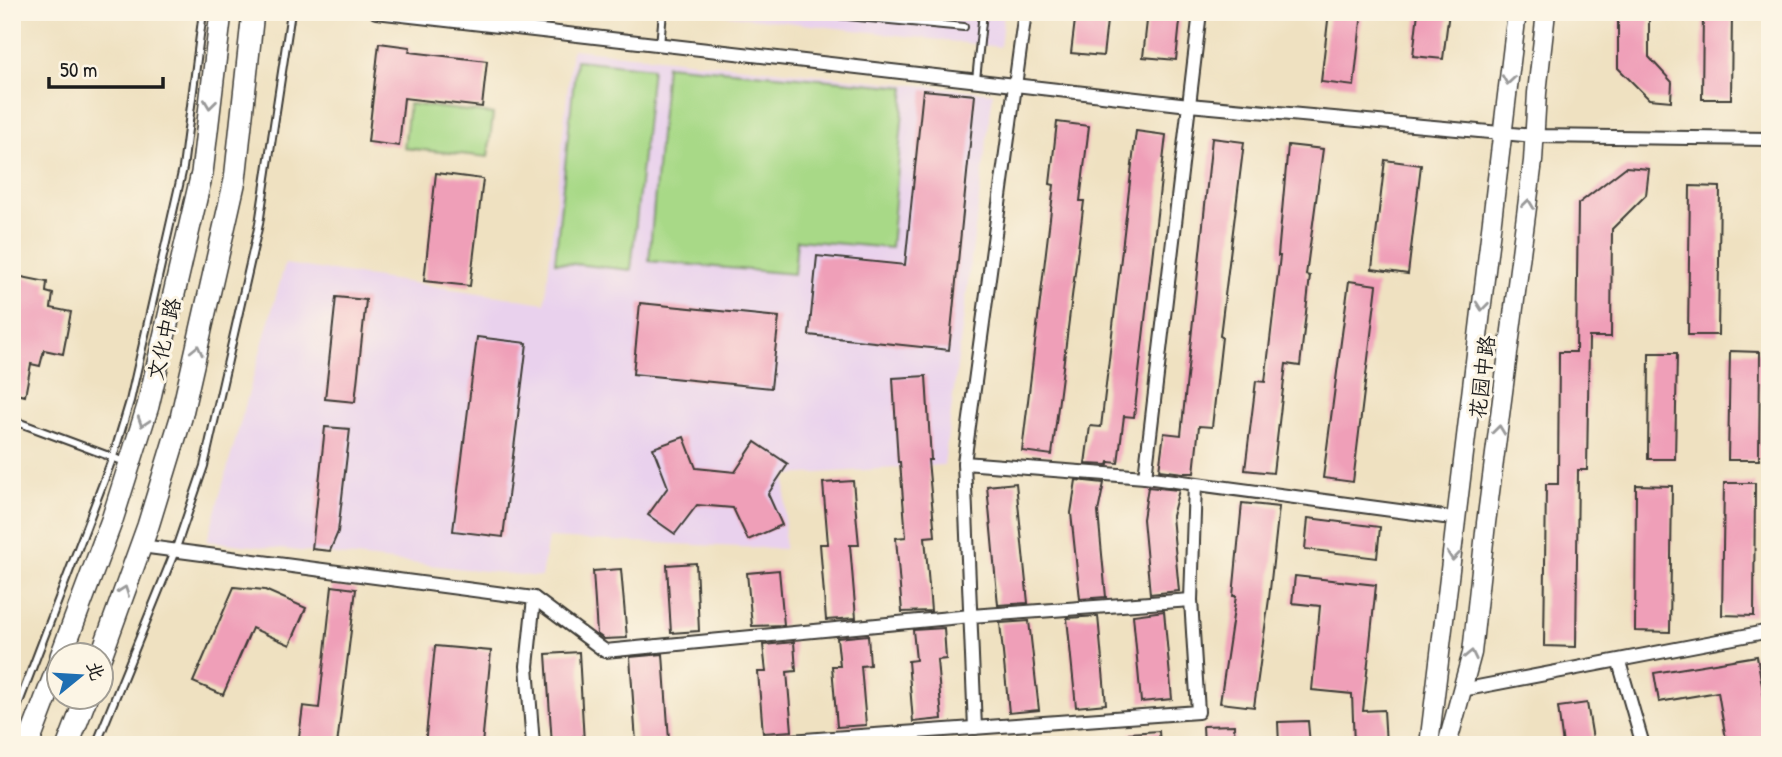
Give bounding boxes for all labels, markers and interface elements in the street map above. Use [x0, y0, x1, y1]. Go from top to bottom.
scale bar [49, 46, 163, 90]
text: 50 m [60, 55, 97, 84]
one-way arrow [1501, 74, 1516, 86]
one-way arrow [203, 99, 218, 110]
one-way arrow [1520, 198, 1535, 210]
street label: 文化中路 [140, 295, 188, 383]
one-way arrow [1474, 300, 1489, 312]
street label: 花园中路 [1462, 334, 1502, 420]
one-way arrow [188, 344, 203, 356]
one-way arrow [137, 416, 151, 428]
one-way arrow [1491, 424, 1506, 435]
one-way arrow [1446, 550, 1461, 562]
one-way arrow [116, 586, 130, 598]
north arrow [46, 642, 116, 712]
one-way arrow [1463, 649, 1478, 661]
text: 北 [81, 658, 111, 684]

